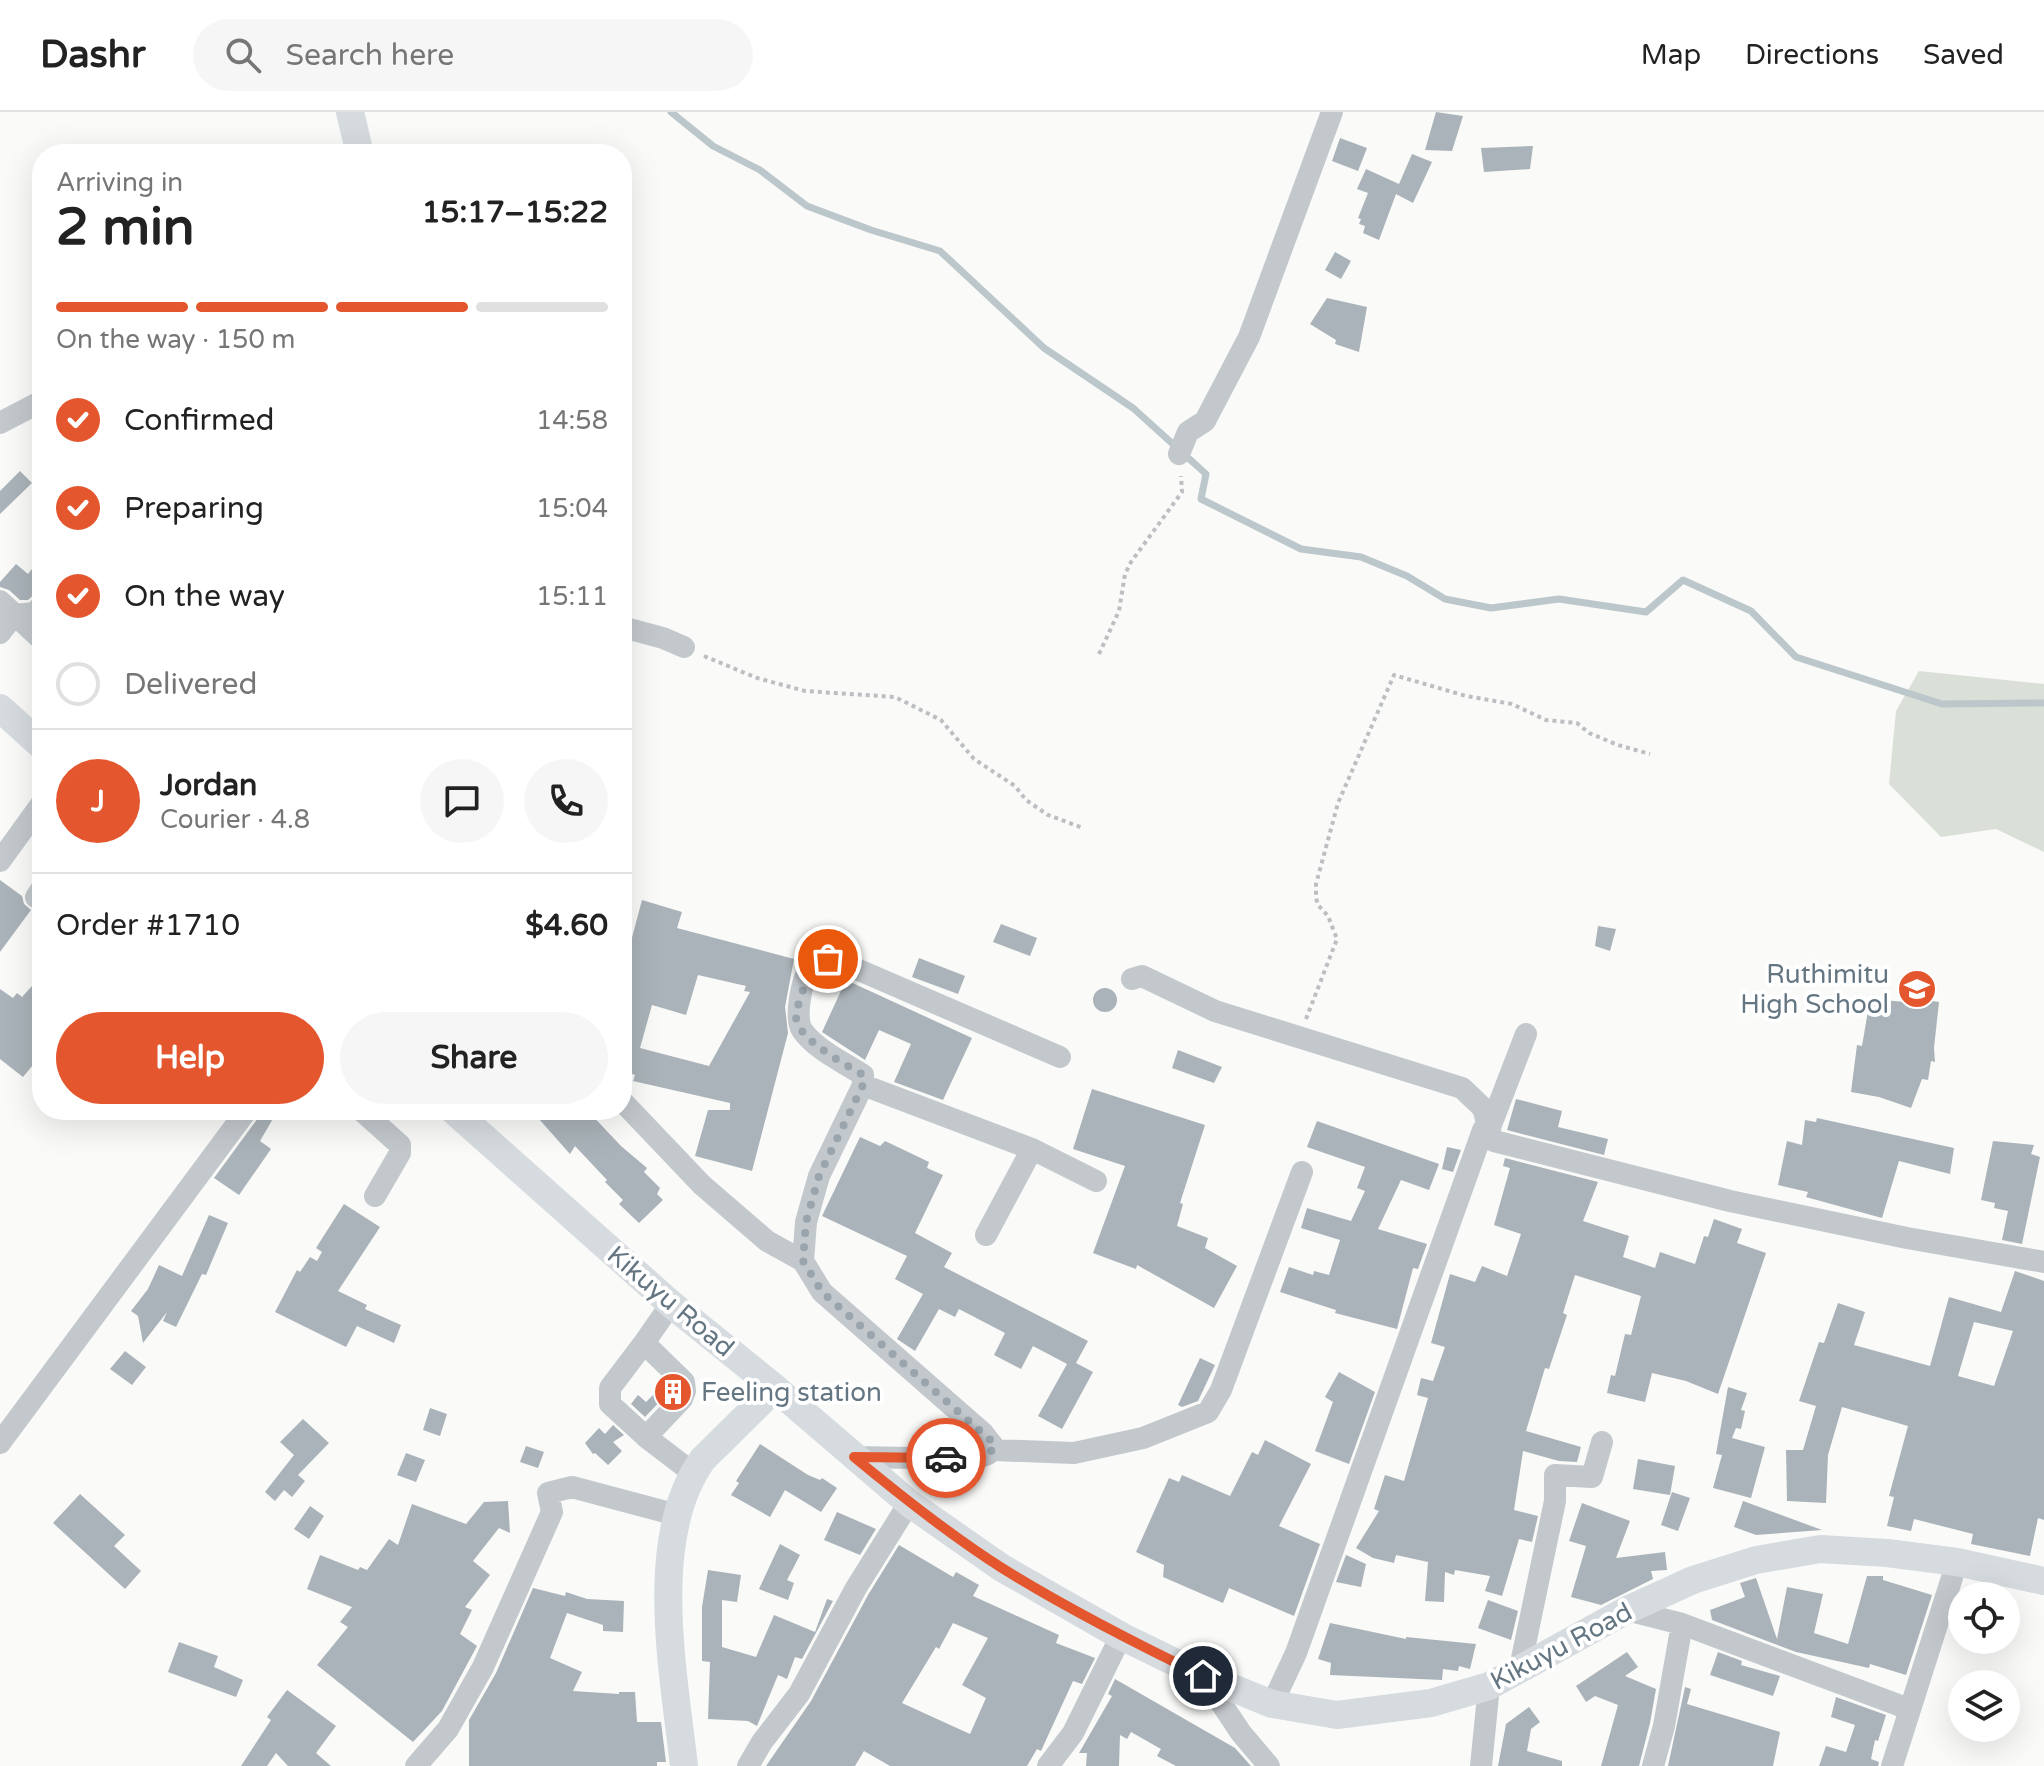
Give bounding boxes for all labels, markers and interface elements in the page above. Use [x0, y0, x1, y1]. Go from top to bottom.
search box [193, 19, 753, 91]
text: Dashr [40, 32, 145, 78]
icon: search [221, 33, 265, 77]
text: Search here [285, 37, 454, 74]
text: Map [1641, 38, 1701, 72]
text: Directions [1745, 38, 1879, 72]
text: Saved [1923, 38, 2004, 72]
text: Arriving in [56, 167, 183, 198]
text: 15:17–15:22 [422, 194, 608, 231]
text: 2 min [56, 196, 195, 259]
text: On the way · 150 m [56, 324, 295, 355]
icon: check [56, 398, 100, 442]
text: Confirmed [124, 402, 275, 439]
text: 14:58 [536, 405, 608, 436]
icon: check [56, 486, 100, 530]
text: Preparing [124, 490, 264, 527]
text: 15:04 [536, 493, 608, 524]
icon: check [56, 574, 100, 618]
text: On the way [124, 578, 285, 615]
text: 15:11 [536, 581, 608, 612]
text: Delivered [124, 666, 258, 703]
button: chat [420, 759, 504, 843]
button: phone [524, 759, 608, 843]
text: Jordan [160, 767, 257, 804]
text: J [91, 783, 105, 820]
text: Courier · 4.8 [160, 804, 310, 835]
text: Order #1710 [56, 907, 240, 944]
text: $4.60 [525, 907, 608, 944]
pin [794, 925, 862, 993]
icon: bag [806, 937, 850, 981]
place label: Ruthimitu High School [1740, 959, 1889, 1020]
school or university icon: Ruthimitu High School [1896, 968, 1938, 1010]
button: Help [56, 1012, 324, 1104]
button: Share [340, 1012, 608, 1104]
street label: Kikuyu Road [601, 1239, 740, 1363]
building icon: Feeling station [652, 1371, 694, 1413]
place label: Feeling station [701, 1377, 882, 1408]
courier [906, 1418, 986, 1498]
icon: car [924, 1436, 968, 1480]
map controls [1948, 1582, 2020, 1742]
button: locate [1948, 1582, 2020, 1654]
street label: Kikuyu Road [1485, 1596, 1637, 1697]
pin [1169, 1642, 1237, 1710]
icon: home [1181, 1654, 1225, 1698]
button: layers [1948, 1670, 2020, 1742]

